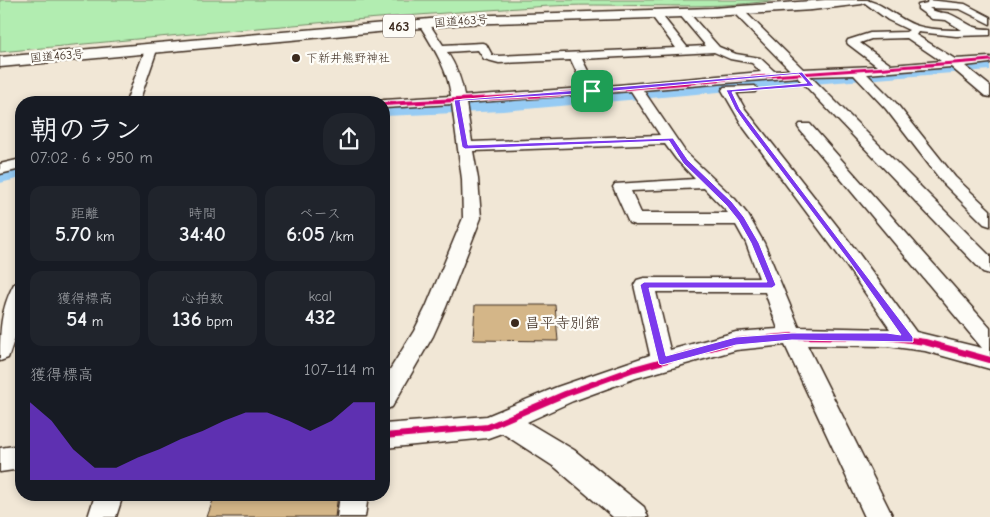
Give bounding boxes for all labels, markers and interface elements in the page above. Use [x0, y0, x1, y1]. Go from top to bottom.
street label: 国道463号 [433, 12, 489, 30]
road number: 463 [383, 15, 415, 38]
street label: 国道463号 [29, 47, 85, 65]
place label: 下新井熊野神社 [306, 51, 390, 65]
marker: 下新井熊野神社 [290, 52, 302, 64]
pin [571, 70, 613, 112]
icon: arrive [578, 77, 606, 105]
button: share [323, 113, 375, 165]
text: 朝のラン [30, 114, 142, 146]
text: 07:02 · 6 × 950 m [30, 149, 153, 167]
text: 距離 [71, 205, 99, 222]
text: 時間 [188, 205, 216, 222]
text: ペース [300, 205, 341, 222]
text: 5.70 [55, 222, 92, 246]
text: 34:40 [179, 222, 226, 246]
text: 6:05 [286, 222, 325, 246]
text: km [92, 228, 115, 245]
text: /km [325, 228, 354, 245]
text: kcal [308, 288, 332, 305]
text: 獲得標高 [57, 290, 113, 307]
text: 心拍数 [181, 290, 223, 307]
text: 432 [305, 305, 335, 329]
text: 54 [66, 307, 87, 331]
text: 136 [172, 307, 202, 331]
text: m [87, 313, 103, 330]
text: bpm [202, 313, 233, 330]
place label: 昌平寺別館 [525, 314, 600, 332]
marker: 昌平寺別館 [509, 317, 521, 329]
text: 107–114 m [304, 361, 375, 379]
text: 獲得標高 [30, 366, 94, 384]

